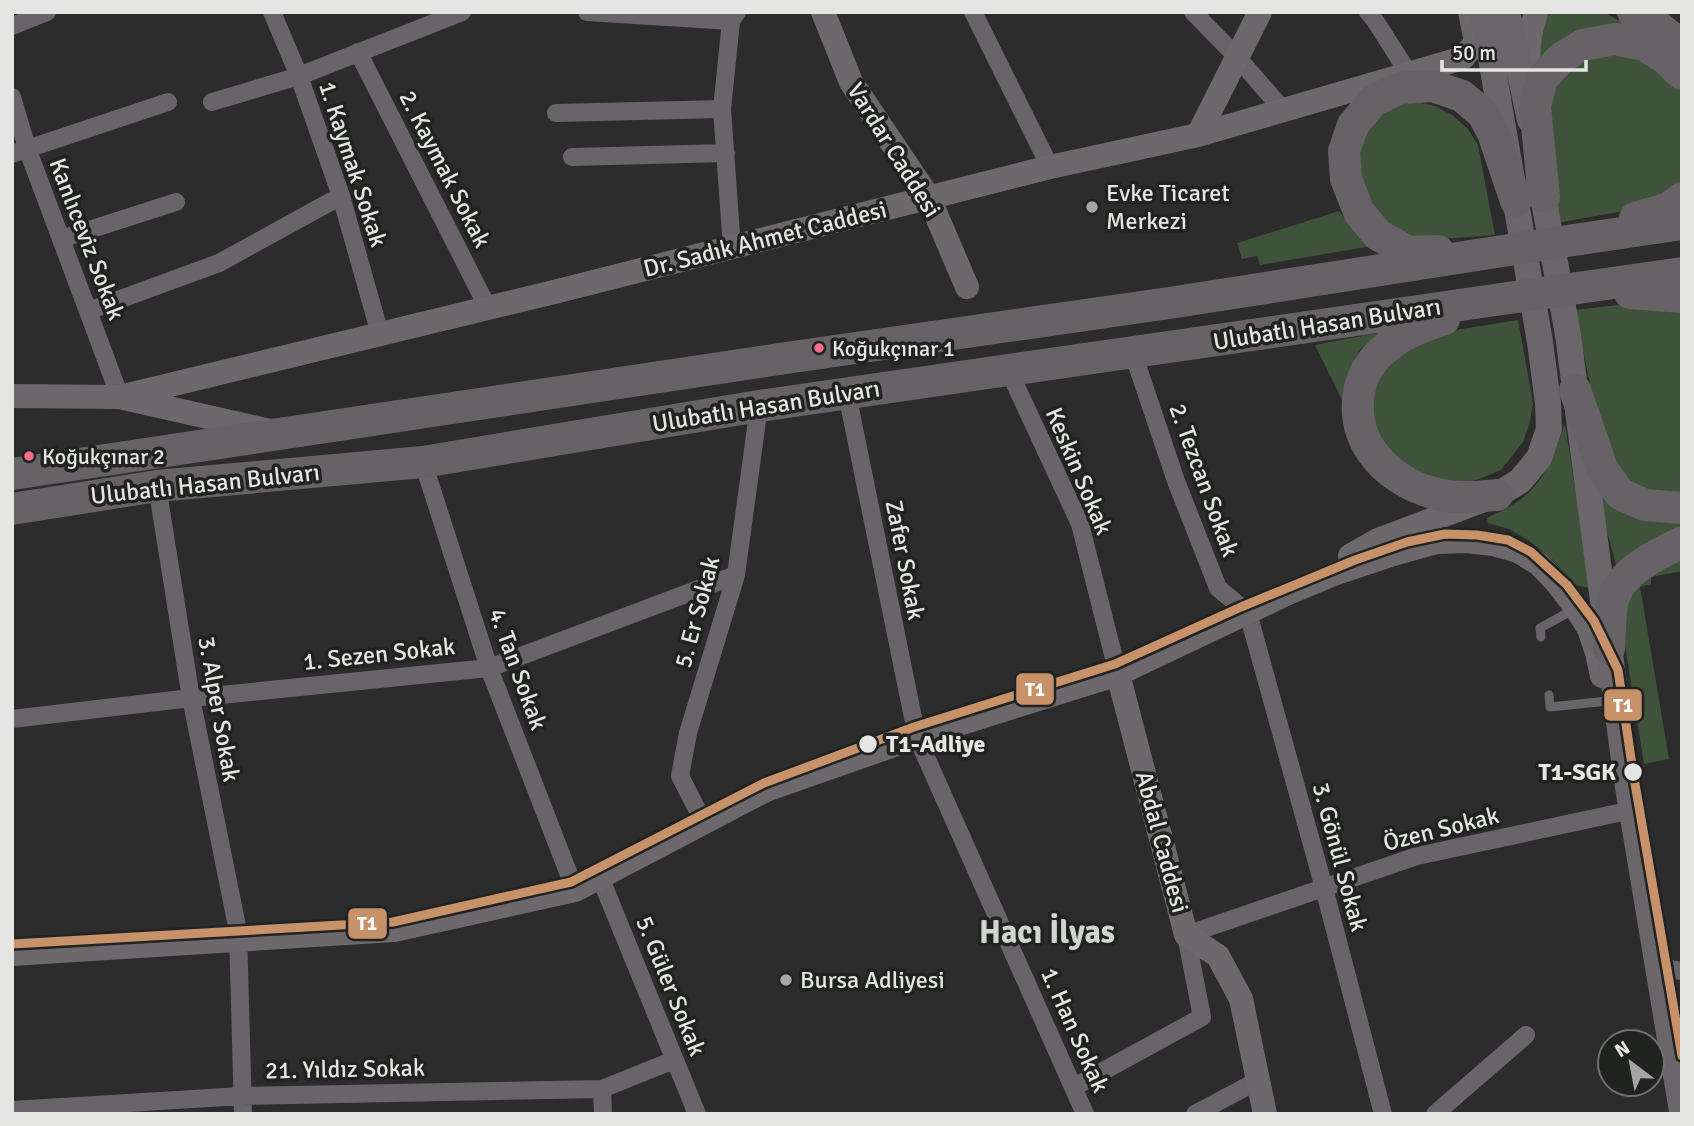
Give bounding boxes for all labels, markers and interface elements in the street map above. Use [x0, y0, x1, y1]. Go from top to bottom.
scale bar [1442, 28, 1586, 72]
text: 50 m [1452, 40, 1496, 66]
street label: 1. Kaymak Sokak [312, 77, 394, 251]
street label: Vardar Caddesi [841, 77, 947, 223]
street label: 2. Kaymak Sokak [392, 85, 498, 253]
street label: Kanlıceviz Sokak [42, 154, 132, 324]
place label: Evke Ticaret Merkezi [1106, 178, 1230, 236]
street label: Dr. Sadık Ahmet Caddesi [640, 194, 890, 284]
marker: Evke Ticaret Merkezi [1084, 199, 1100, 215]
street label: Ulubatlı Hasan Bulvarı [1211, 291, 1443, 357]
place label: Koğukçınar 1 [832, 335, 955, 362]
marker: Koğukçınar 1 [812, 341, 826, 355]
street label: Ulubatlı Hasan Bulvarı [650, 373, 882, 439]
street label: 2. Tezcan Sokak [1162, 399, 1246, 561]
street label: Keskin Sokak [1039, 403, 1119, 539]
place label: Koğukçınar 2 [42, 443, 165, 470]
marker: Koğukçınar 2 [22, 449, 36, 463]
street label: Ulubatlı Hasan Bulvarı [89, 457, 321, 511]
street label: Zafer Sokak [879, 498, 931, 622]
street label: 5. Er Sokak [668, 553, 726, 671]
street label: 4. Tan Sokak [482, 604, 554, 734]
street label: 1. Sezen Sokak [301, 631, 457, 677]
street label: 3. Alper Sokak [191, 634, 247, 784]
line badge: T1 [1015, 672, 1055, 706]
text: T1 [1025, 678, 1045, 702]
line badge: T1 [1603, 688, 1643, 722]
text: T1 [1613, 694, 1633, 718]
place label: T1-Adliye [886, 729, 986, 759]
marker: T1-Adliye [857, 733, 879, 755]
place label: T1-SGK [1539, 757, 1616, 787]
marker: T1-SGK [1622, 761, 1644, 783]
street label: Abdal Caddesi [1129, 768, 1195, 916]
street label: 3. Gönül Sokak [1306, 779, 1374, 935]
street label: Özen Sokak [1380, 800, 1502, 858]
line badge: T1 [347, 907, 388, 940]
text: T1 [357, 912, 377, 936]
street label: 5. Güler Sokak [629, 912, 713, 1060]
district label: Hacı İlyas [979, 913, 1115, 952]
street label: 1. Han Sokak [1034, 963, 1116, 1097]
place label: Bursa Adliyesi [800, 965, 945, 995]
marker: Bursa Adliyesi [778, 972, 794, 988]
north arrow [1596, 1028, 1666, 1098]
text: N [1611, 1036, 1634, 1063]
street label: 21. Yıldız Sokak [265, 1053, 425, 1085]

